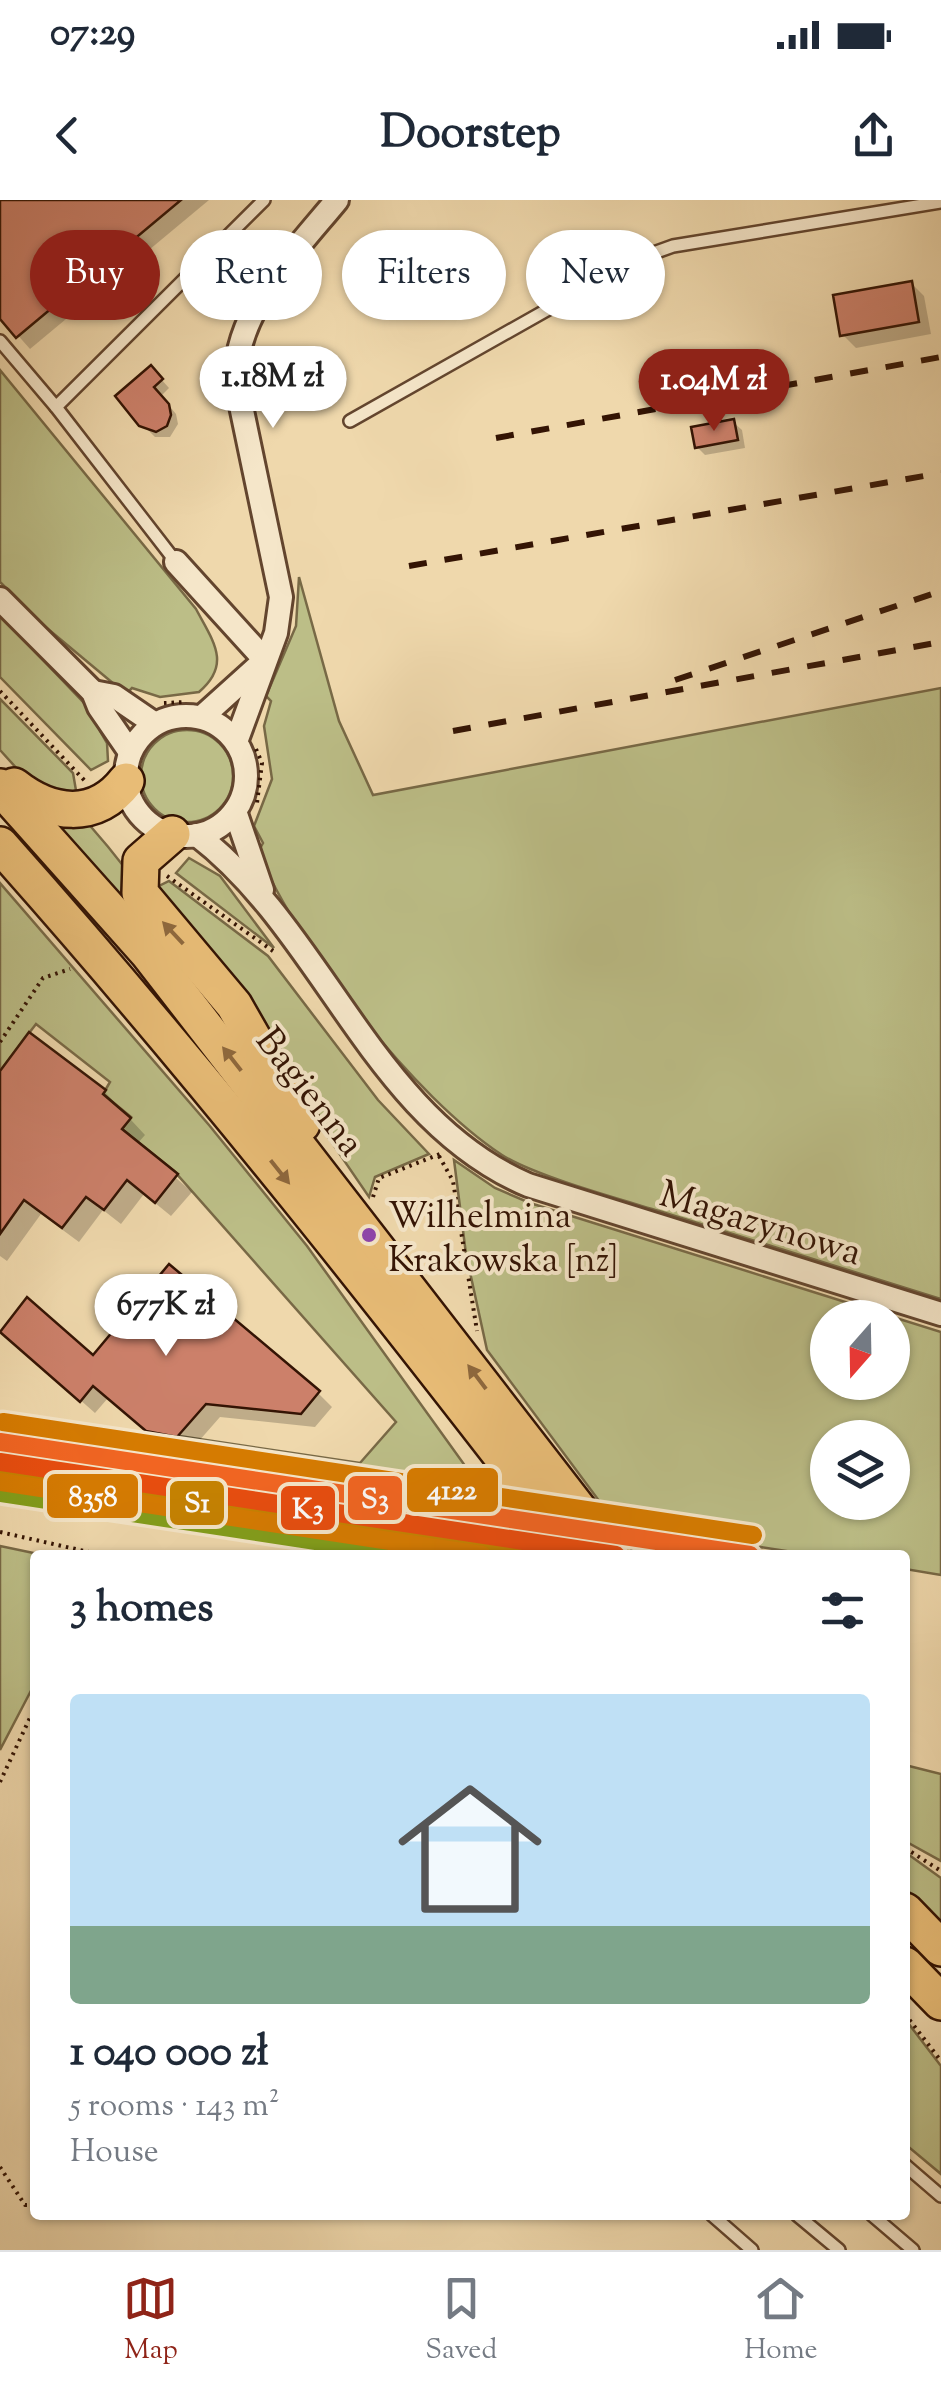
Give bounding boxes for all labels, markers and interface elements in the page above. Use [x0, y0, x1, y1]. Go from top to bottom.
text: 07:29 [50, 8, 135, 62]
text: Doorstep [380, 103, 561, 168]
icon: back [40, 108, 95, 163]
icon: share [846, 108, 901, 163]
chip: Buy [30, 230, 160, 320]
chip: Rent [180, 230, 322, 320]
chip: Filters [342, 230, 506, 320]
chip: New [526, 230, 665, 320]
pin: 1.18M zł [170, 346, 376, 431]
pin: 1.04M zł [611, 349, 817, 434]
text: 1.18M zł [222, 355, 324, 401]
text: 1.04M zł [661, 358, 767, 404]
one-way arrow [162, 921, 185, 945]
street label: Bagienna [240, 1018, 375, 1169]
one-way arrow [222, 1047, 243, 1072]
one-way arrow [269, 1159, 290, 1184]
street label: Magazynowa [652, 1169, 868, 1282]
place label: Wilhelmina Krakowska [nż] [388, 1192, 618, 1288]
marker: Wilhelmina Krakowska [nż] [359, 1225, 379, 1245]
pin: 677K zł [74, 1274, 258, 1359]
text: 677K zł [117, 1283, 215, 1329]
north arrow [810, 1300, 910, 1400]
map controls [810, 1300, 910, 1520]
one-way arrow [468, 1364, 488, 1390]
button: layers [810, 1420, 910, 1520]
line badge: 4122 [405, 1466, 500, 1514]
line badge: 8358 [45, 1472, 140, 1520]
text: 4122 [426, 1472, 478, 1512]
line badge: S3 [346, 1474, 404, 1522]
text: 8358 [69, 1479, 117, 1519]
line badge: S1 [168, 1479, 226, 1527]
text: S3 [361, 1481, 389, 1521]
line badge: K3 [279, 1484, 337, 1532]
text: S1 [184, 1485, 211, 1525]
text: K3 [292, 1491, 324, 1531]
text: 3 homes [70, 1580, 214, 1640]
icon: filters [815, 1583, 870, 1638]
icon: home [380, 1759, 560, 1939]
text: 1 040 000 zł [70, 2024, 269, 2084]
text: 5 rooms · 143 m² [70, 2084, 280, 2130]
text: House [70, 2130, 159, 2176]
tab: Map [123, 2271, 178, 2371]
tab: Saved [425, 2271, 497, 2371]
tab: Home [744, 2271, 818, 2371]

